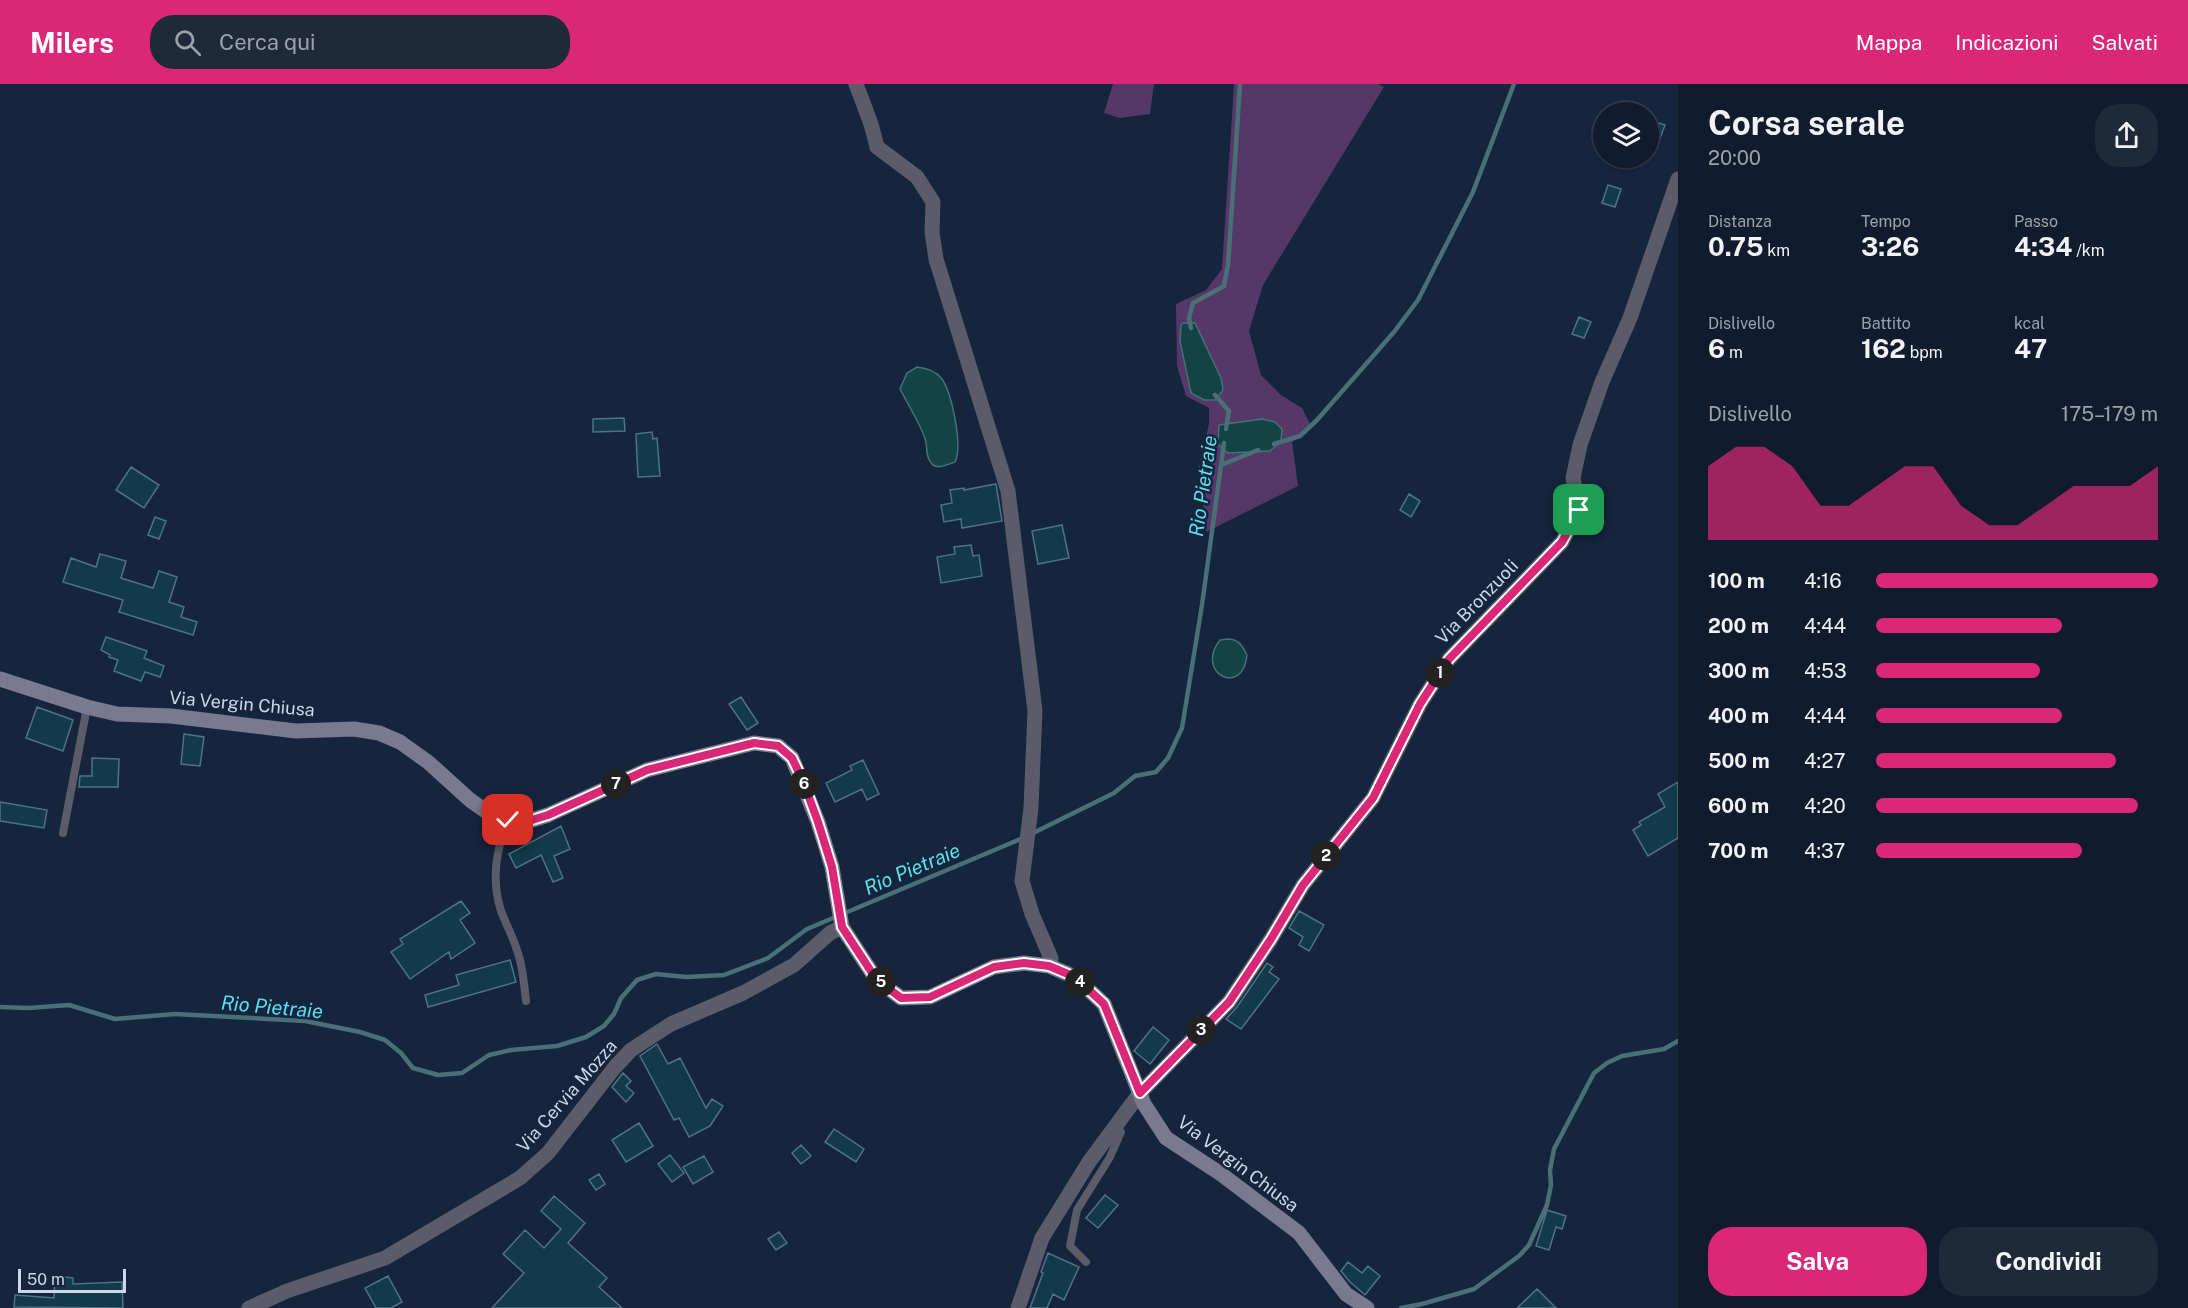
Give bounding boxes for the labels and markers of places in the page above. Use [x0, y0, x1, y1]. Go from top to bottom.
pin [1553, 484, 1604, 535]
pin: 1 [1425, 658, 1455, 688]
pin: 7 [601, 769, 631, 799]
pin: 6 [789, 769, 819, 799]
pin [482, 794, 533, 845]
pin: 2 [1311, 841, 1341, 871]
pin: 5 [866, 967, 896, 997]
pin: 4 [1065, 967, 1095, 997]
pin: 3 [1186, 1015, 1216, 1045]

